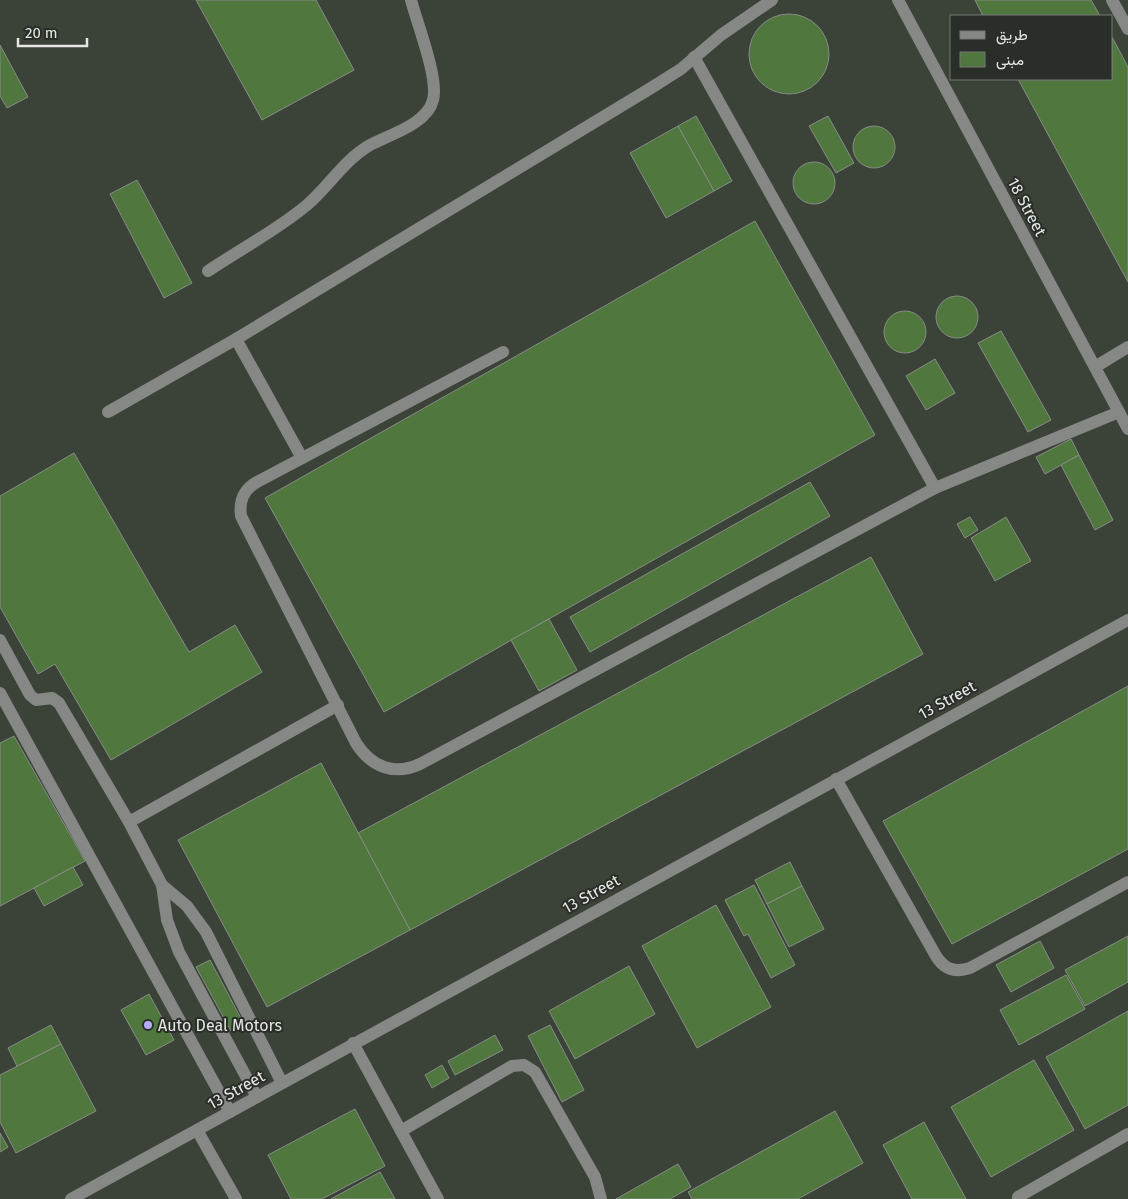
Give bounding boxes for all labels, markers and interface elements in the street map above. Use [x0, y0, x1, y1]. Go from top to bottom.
scale bar [18, 15, 86, 47]
legend [950, 15, 1113, 80]
text: 20 m [25, 24, 58, 42]
text: طريق [996, 26, 1028, 45]
text: مبنى [996, 51, 1024, 70]
street label: 18 Street [1004, 175, 1050, 240]
street label: 13 Street [915, 676, 979, 723]
street label: 13 Street [559, 870, 623, 917]
place label: Auto Deal Motors [158, 1016, 282, 1035]
marker: Auto Deal Motors [142, 1019, 154, 1031]
street label: 13 Street [204, 1066, 268, 1113]

